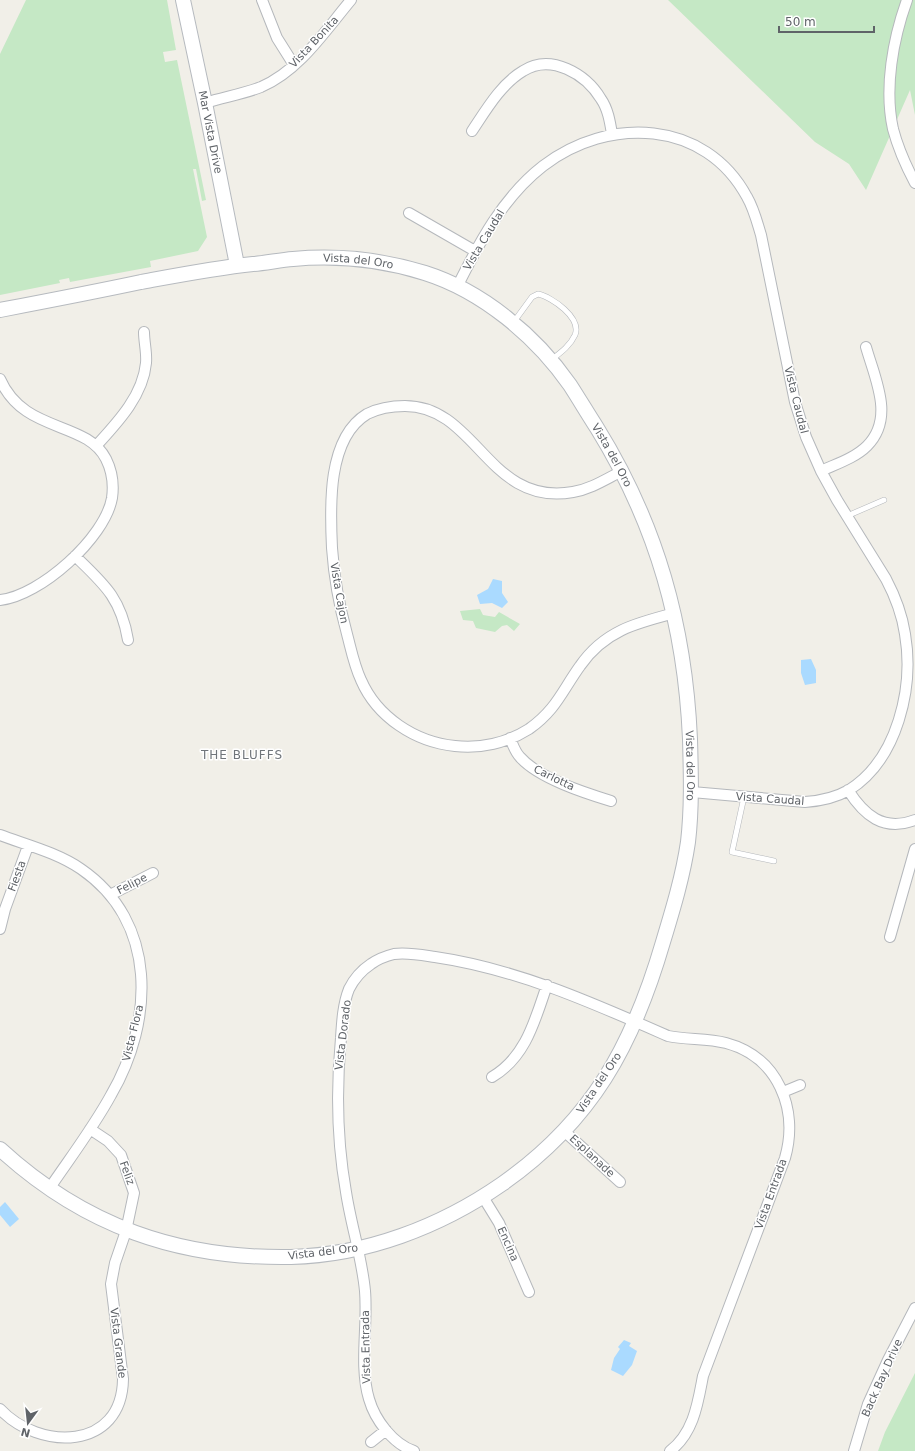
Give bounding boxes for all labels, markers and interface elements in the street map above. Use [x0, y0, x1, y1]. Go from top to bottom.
scale bar [779, 8, 874, 34]
street label: Vista Bonita [287, 13, 341, 71]
text: 50 m [785, 15, 816, 29]
street label: Mar Vista Drive [196, 89, 225, 175]
street label: Vista Caudal [461, 207, 507, 273]
street label: Vista del Oro [323, 251, 395, 271]
street label: Vista Caudal [781, 365, 811, 435]
street label: Vista del Oro [589, 421, 635, 489]
street label: Vista Cajon [327, 561, 351, 625]
street label: Vista del Oro [683, 730, 697, 801]
district label: THE BLUFFS [200, 748, 283, 762]
street label: Carlotta [531, 762, 577, 794]
street label: Vista Caudal [735, 790, 805, 808]
street label: Fiesta [5, 859, 29, 893]
street label: Felipe [115, 871, 150, 897]
street label: Vista Dorado [332, 999, 354, 1071]
street label: Vista Flora [120, 1003, 146, 1063]
street label: Vista del Oro [574, 1050, 624, 1116]
street label: Esplanade [567, 1132, 617, 1180]
street label: Vista Entrada [752, 1157, 790, 1231]
street label: Feliz [117, 1159, 137, 1187]
street label: Encina [495, 1225, 521, 1263]
street label: Vista del Oro [287, 1241, 359, 1263]
street label: Vista Grande [107, 1307, 129, 1379]
street label: Vista Entrada [359, 1310, 373, 1384]
street label: Back Bay Drive [859, 1337, 905, 1419]
north arrow [8, 1403, 48, 1443]
text: N [19, 1425, 32, 1440]

